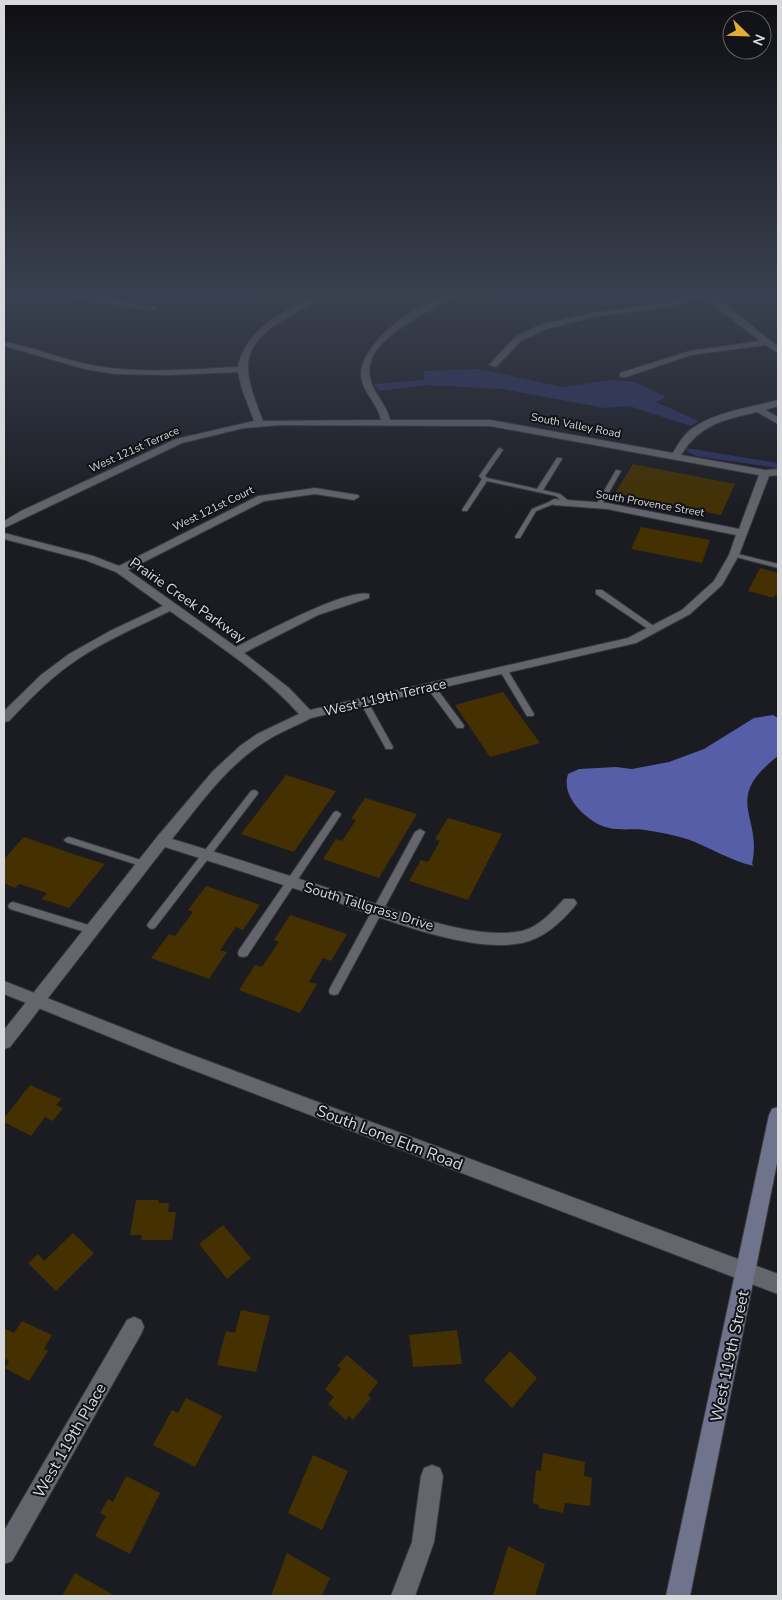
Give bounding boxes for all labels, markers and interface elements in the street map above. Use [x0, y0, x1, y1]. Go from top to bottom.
north arrow [722, 10, 772, 60]
text: N [748, 31, 769, 48]
street label: South Valley Road [530, 409, 622, 442]
street label: West 121st Terrace [87, 423, 182, 476]
street label: West 121st Court [170, 482, 256, 535]
street label: South Provence Street [594, 487, 706, 520]
street label: Prairie Creek Parkway [126, 553, 250, 648]
street label: West 119th Terrace [322, 674, 448, 721]
street label: South Tallgrass Drive [302, 878, 436, 935]
street label: South Lone Elm Road [313, 1100, 466, 1176]
street label: West 119th Street [705, 1288, 755, 1424]
street label: West 119th Place [28, 1379, 112, 1502]

